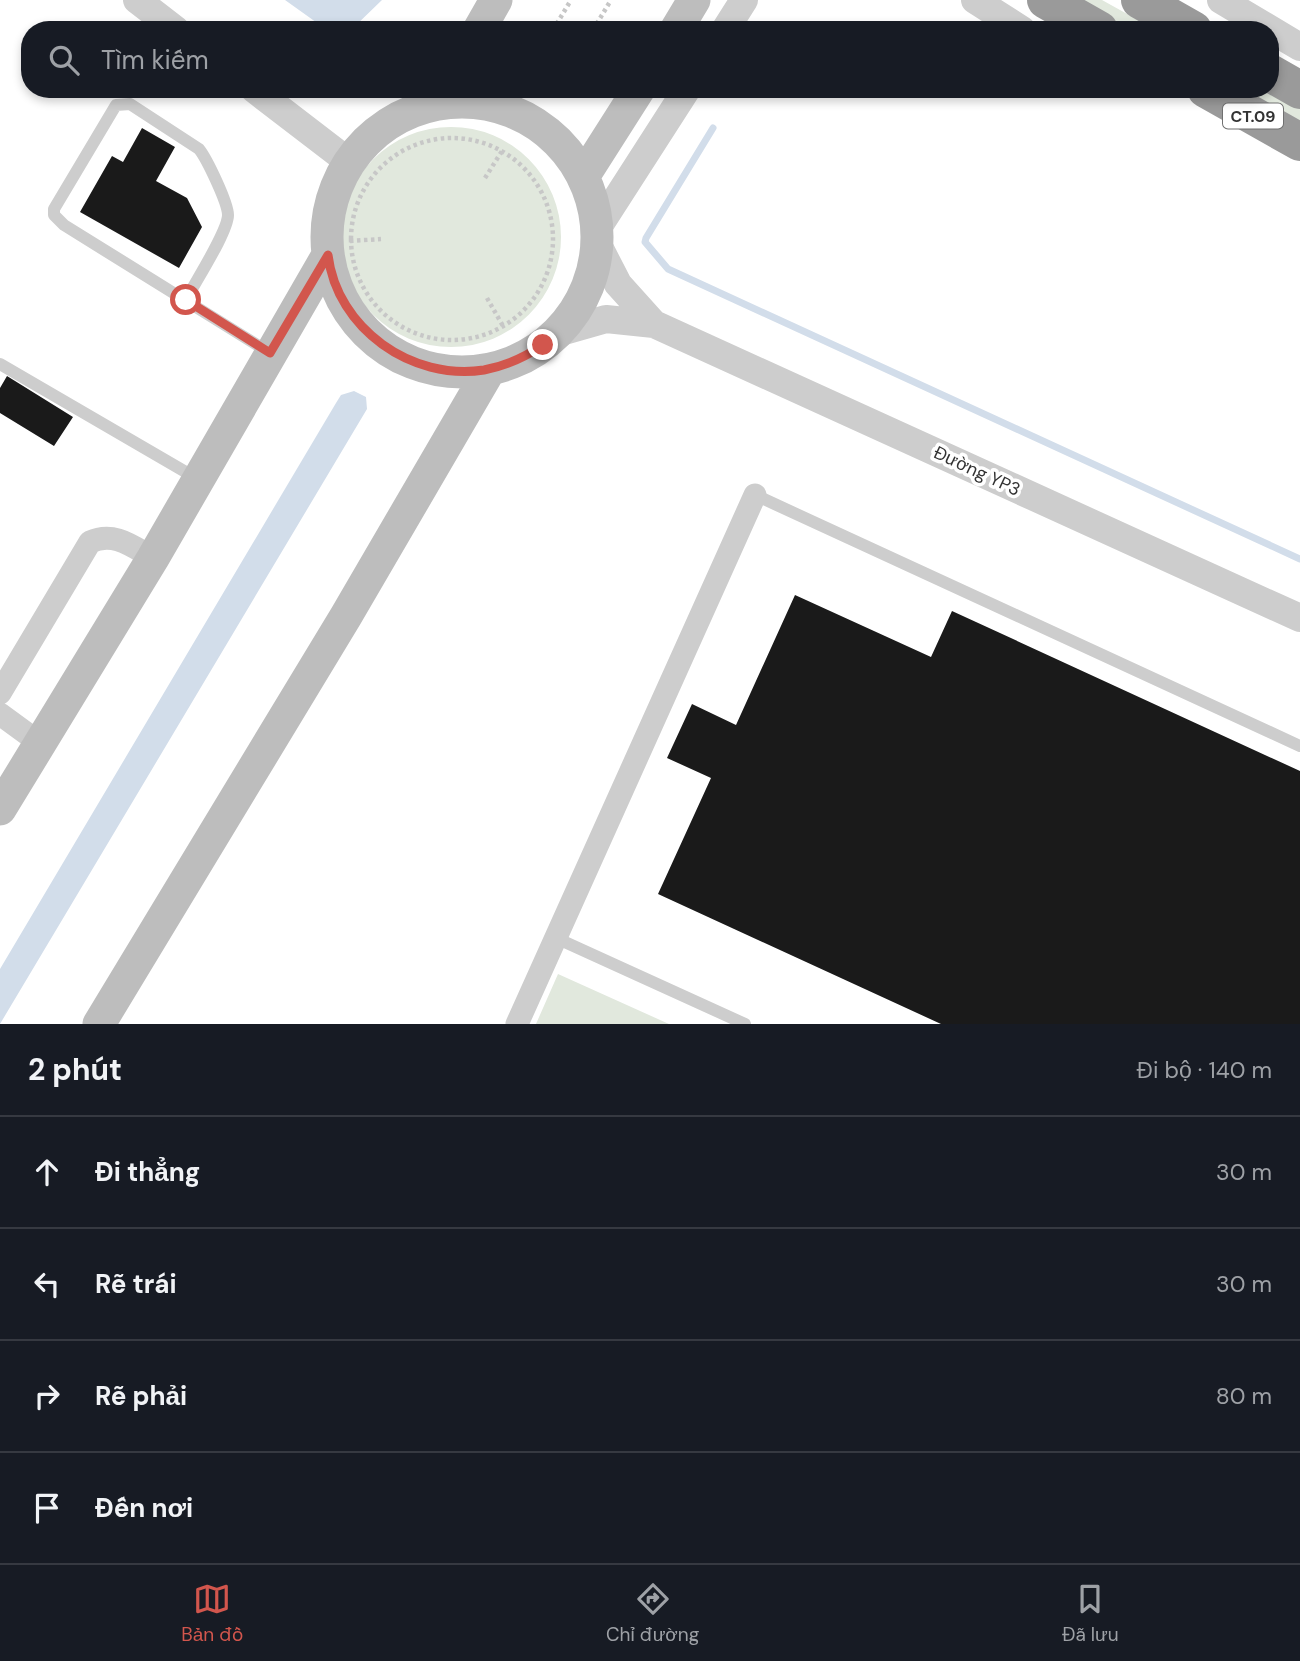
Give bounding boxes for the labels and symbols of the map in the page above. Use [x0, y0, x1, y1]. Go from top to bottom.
road number: CT.09 [1223, 104, 1283, 128]
route start [170, 284, 201, 315]
route end [527, 329, 558, 360]
street label: Đường YP3 [930, 440, 1024, 502]

